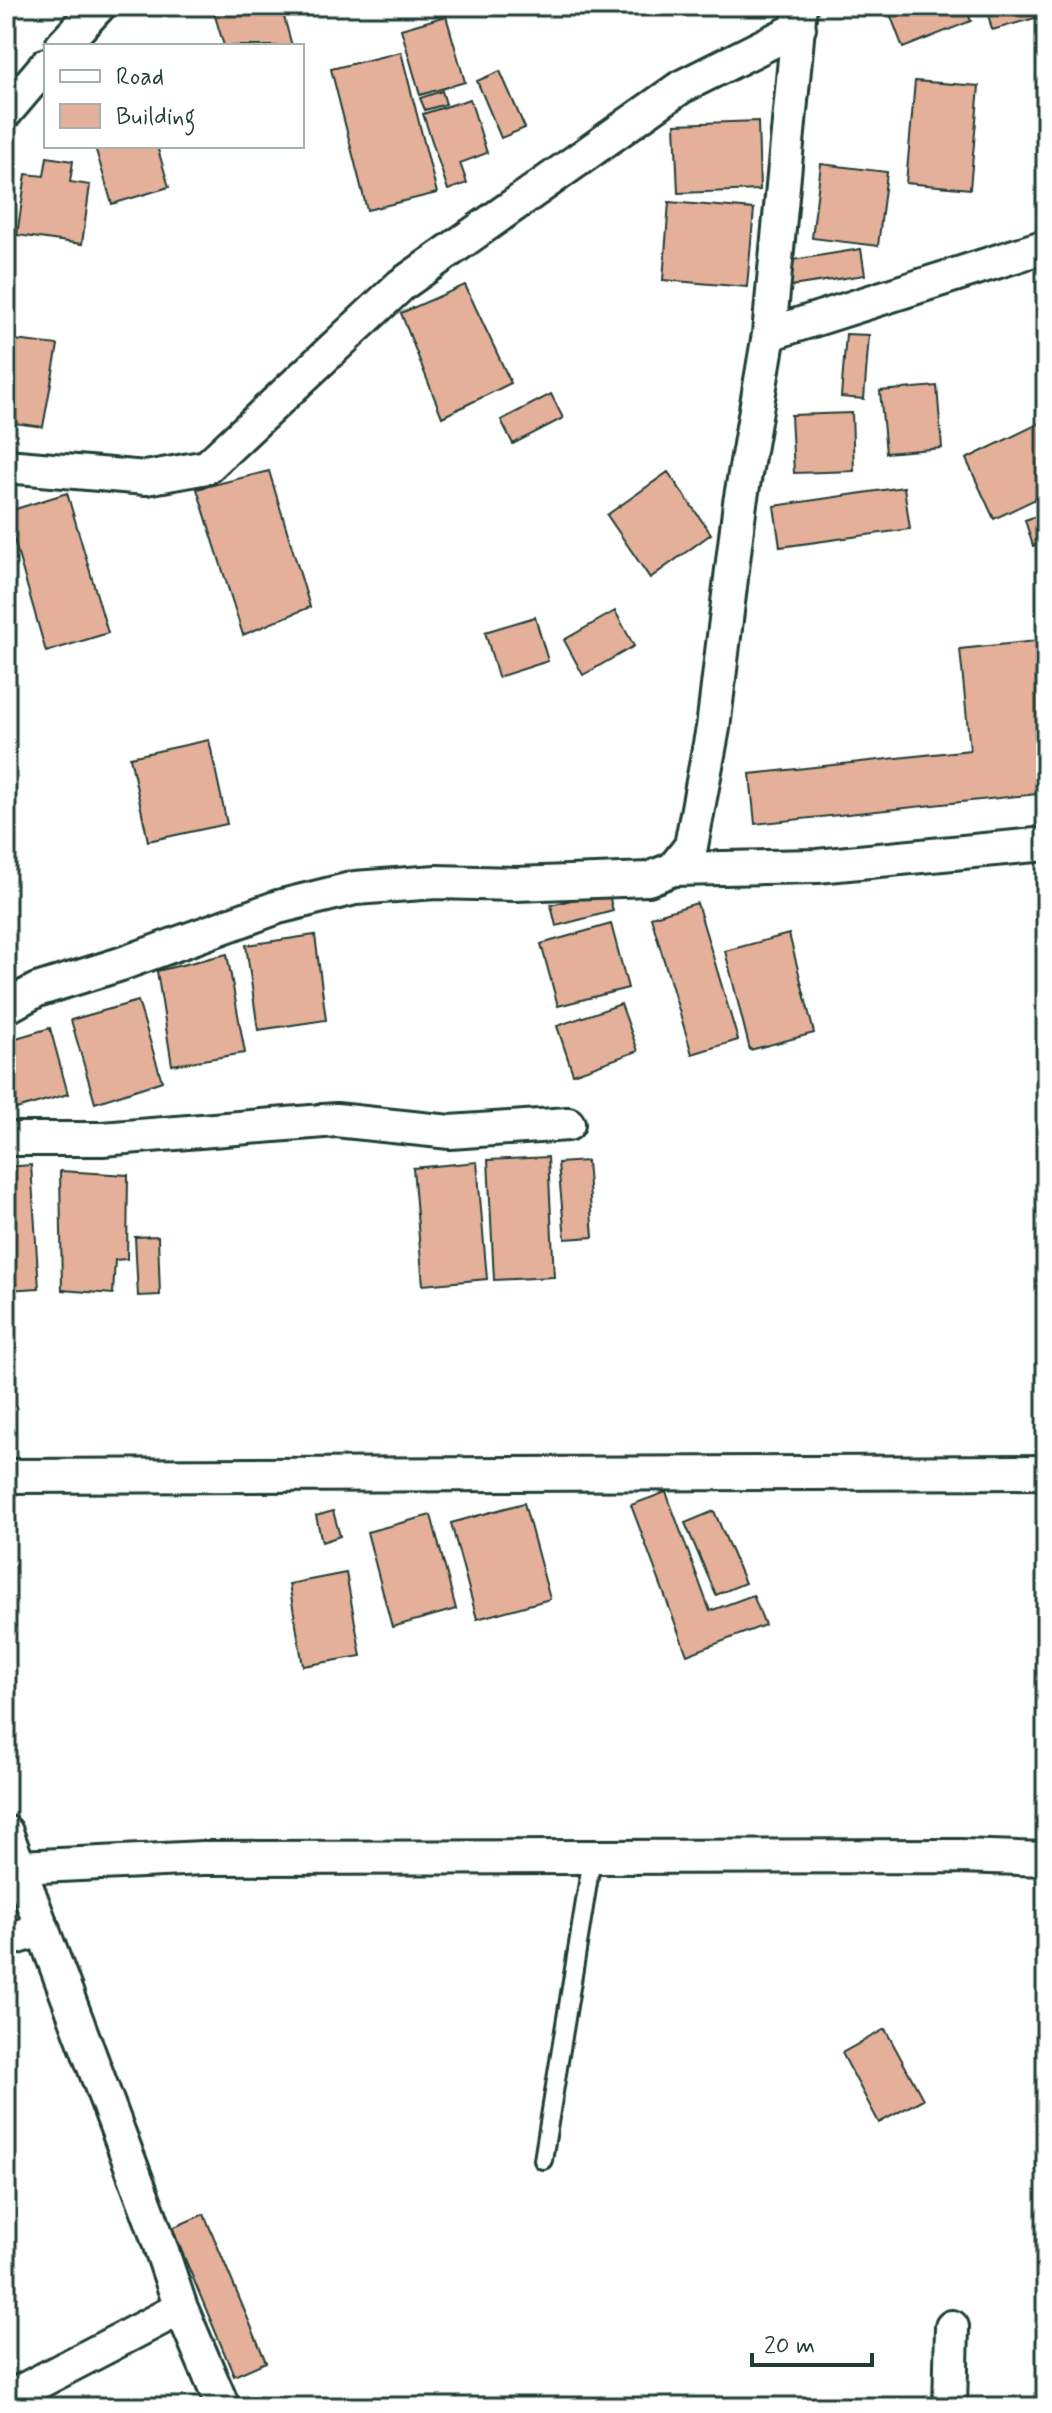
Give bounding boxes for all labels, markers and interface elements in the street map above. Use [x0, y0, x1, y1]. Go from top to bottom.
legend [44, 44, 304, 148]
text: Road [116, 62, 164, 93]
text: Building [116, 102, 196, 136]
scale bar [752, 2317, 872, 2367]
text: 20 m [764, 2331, 815, 2362]

